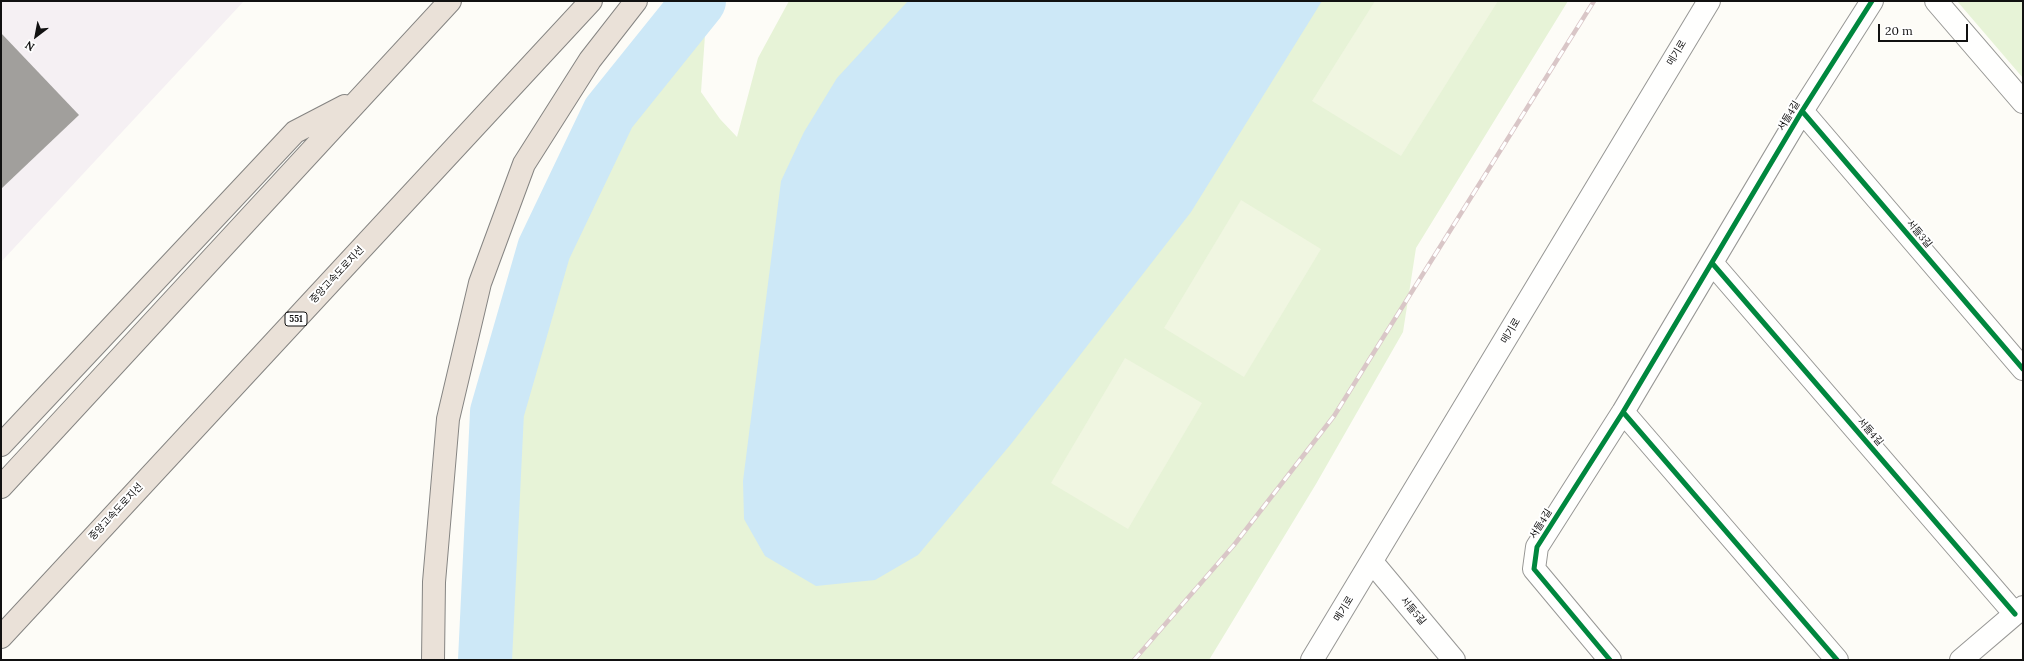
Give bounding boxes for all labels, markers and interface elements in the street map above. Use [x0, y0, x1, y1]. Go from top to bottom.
north arrow [16, 16, 56, 56]
scale bar [1880, 16, 1970, 42]
text: 20 m [1885, 23, 1913, 38]
text: N [22, 38, 37, 54]
street label: 메기로 [1665, 38, 1689, 68]
street label: 서들4길 [1775, 99, 1803, 133]
street label: 서들3길 [1904, 217, 1934, 251]
street label: 중앙고속도로지선 [308, 244, 366, 306]
road number: 551 [285, 312, 307, 326]
street label: 메기로 [1499, 316, 1523, 346]
street label: 서들4길 [1855, 416, 1885, 448]
street label: 중앙고속도로지선 [87, 481, 145, 543]
street label: 서들4길 [1527, 507, 1555, 541]
street label: 메기로 [1332, 594, 1356, 624]
street label: 서들5길 [1398, 594, 1428, 628]

